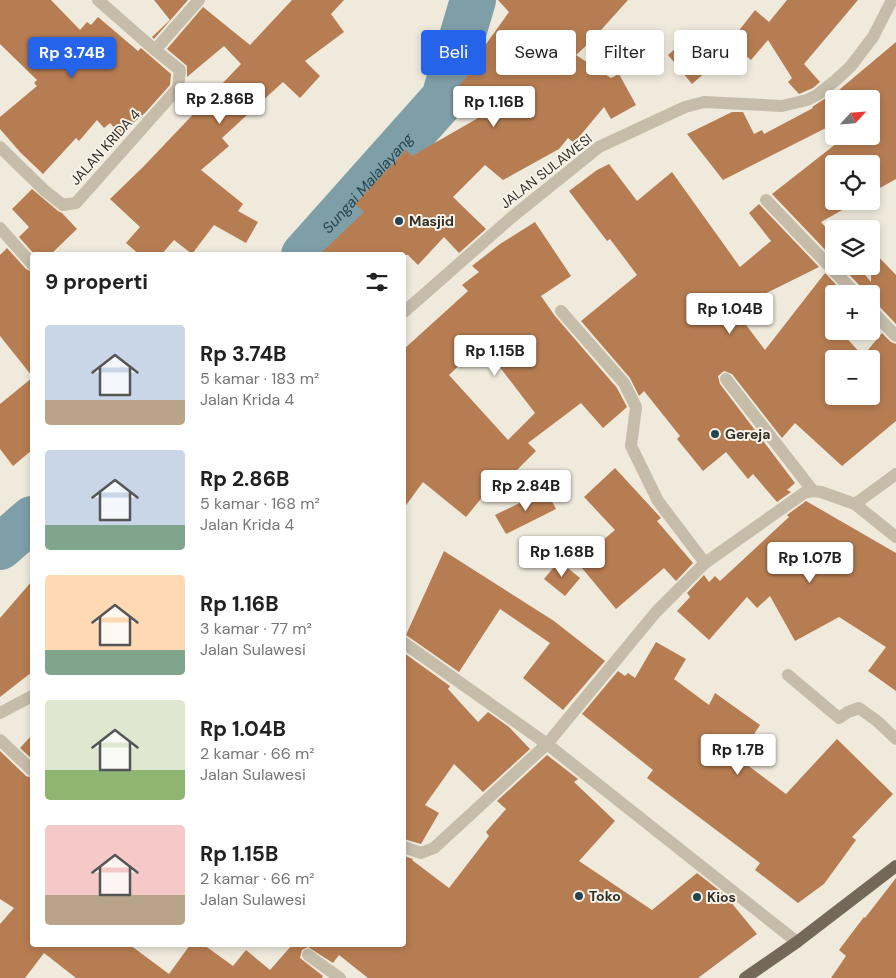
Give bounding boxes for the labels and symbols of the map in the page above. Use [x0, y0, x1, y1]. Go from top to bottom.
pin: Rp 3.74B [20, 36, 124, 79]
pin: Rp 2.86B [168, 82, 272, 125]
pin: Rp 1.16B [442, 86, 546, 128]
north arrow [825, 90, 880, 145]
street label: JALAN KRIDA 4 [66, 105, 144, 189]
water label: Sungai Malalayang [318, 129, 418, 238]
street label: JALAN SULAWESI [496, 129, 596, 213]
place label: Masjid [409, 212, 454, 230]
marker: Masjid [393, 215, 405, 227]
pin: Rp 1.04B [678, 292, 782, 335]
pin: Rp 1.15B [443, 334, 547, 377]
place label: Gereja [725, 425, 770, 443]
marker: Gereja [709, 428, 721, 440]
pin: Rp 2.84B [474, 470, 578, 512]
pin: Rp 1.68B [510, 536, 614, 578]
pin: Rp 1.07B [758, 542, 862, 584]
pin: Rp 1.7B [692, 734, 784, 776]
place label: Toko [589, 887, 621, 905]
place label: Kios [707, 888, 736, 906]
marker: Toko [573, 890, 585, 902]
marker: Kios [691, 891, 703, 903]

